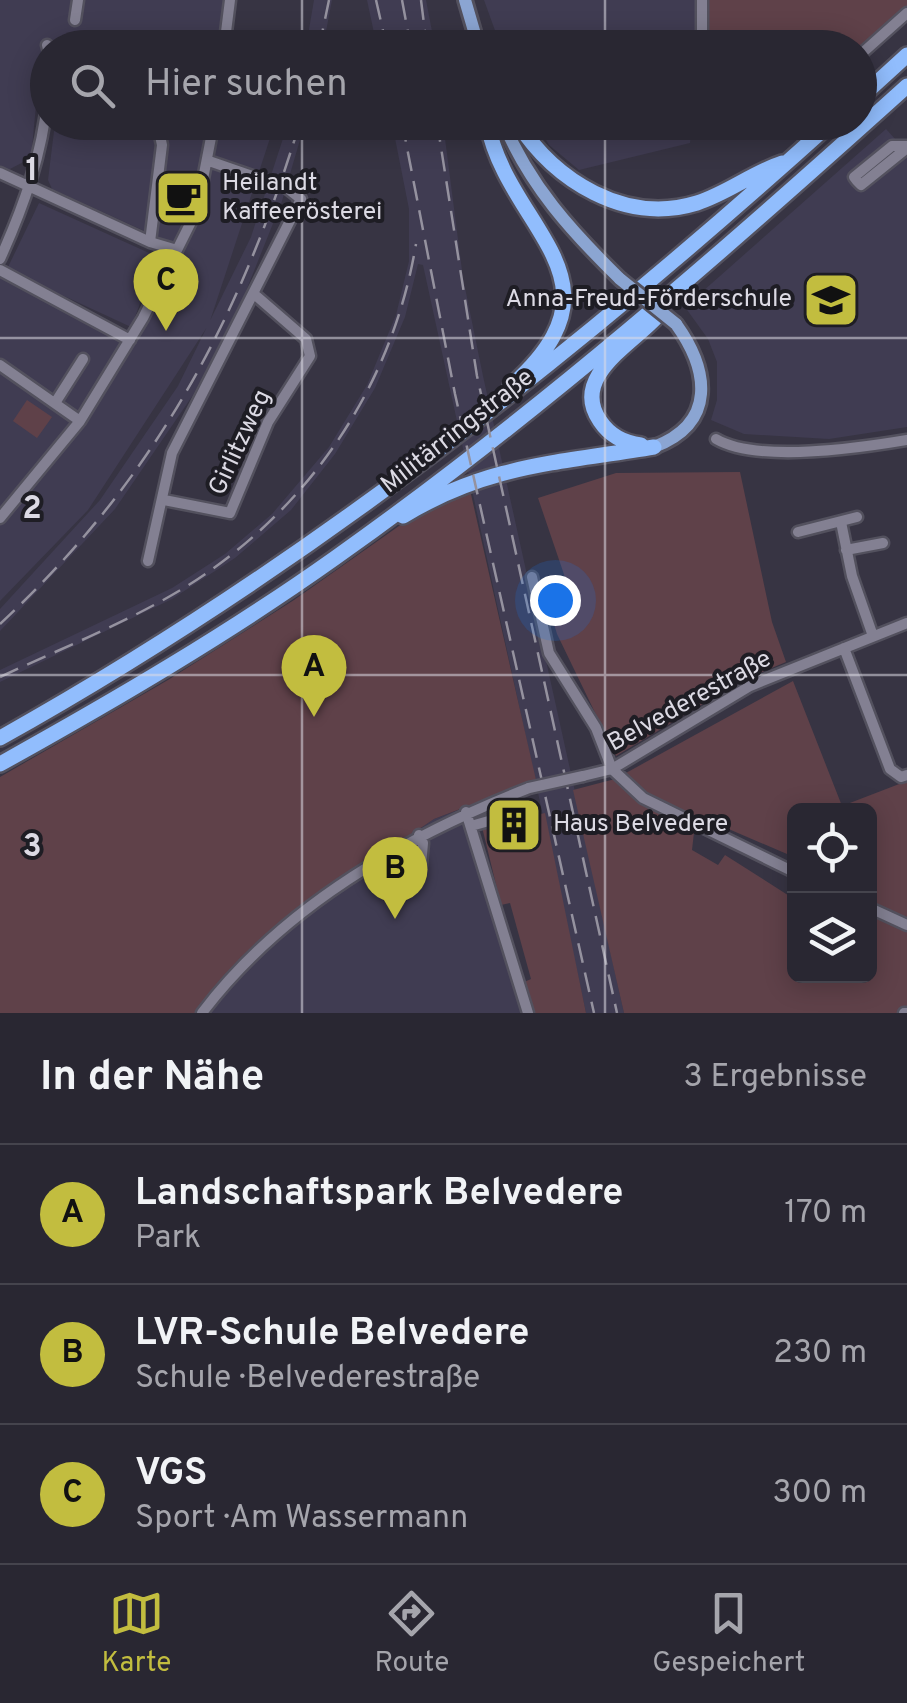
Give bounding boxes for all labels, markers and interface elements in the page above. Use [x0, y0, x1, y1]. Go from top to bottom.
search box [30, 30, 877, 140]
icon: search [65, 58, 120, 113]
text: Hier suchen [145, 61, 348, 110]
text: 1 [26, 152, 38, 192]
cafe icon: Heilandt Kaffeerösterei [153, 168, 213, 228]
place label: Heilandt Kaffeerösterei [222, 168, 382, 229]
pin: C [134, 248, 198, 331]
school or university icon: Anna-Freud-Förderschule [801, 270, 861, 330]
place label: Anna-Freud-Förderschule [505, 284, 792, 316]
street label: Militärringstraße [375, 362, 541, 502]
street label: Girlitzweg [203, 385, 279, 501]
text: 2 [22, 490, 42, 530]
your location [530, 575, 581, 626]
pin: A [282, 634, 346, 717]
street label: Belvederestraße [602, 644, 778, 760]
building icon: Haus Belvedere [484, 795, 544, 855]
map controls [787, 803, 877, 983]
button: locate [787, 803, 877, 893]
place label: Haus Belvedere [553, 809, 728, 841]
text: 3 [22, 828, 42, 868]
pin: B [362, 836, 428, 919]
button: layers [787, 893, 877, 983]
text: In der Nähe [40, 1052, 264, 1105]
text: 3 Ergebnisse [684, 1058, 867, 1098]
text: Landschaftspark Belvedere [135, 1170, 623, 1219]
text: A [61, 1194, 84, 1234]
text: 170 m [784, 1194, 867, 1234]
text: Park [135, 1219, 201, 1259]
text: LVR-Schule Belvedere [135, 1310, 530, 1359]
text: B [61, 1334, 84, 1374]
text: 230 m [773, 1334, 867, 1374]
text: Schule · Belvederestraße [135, 1359, 480, 1399]
text: VGS [135, 1450, 207, 1499]
text: C [62, 1474, 83, 1514]
text: 300 m [773, 1474, 867, 1514]
text: Sport · Am Wassermann [135, 1499, 468, 1539]
tab: Karte [102, 1586, 171, 1682]
tab: Route [375, 1586, 449, 1682]
tab: Gespeichert [652, 1586, 805, 1682]

